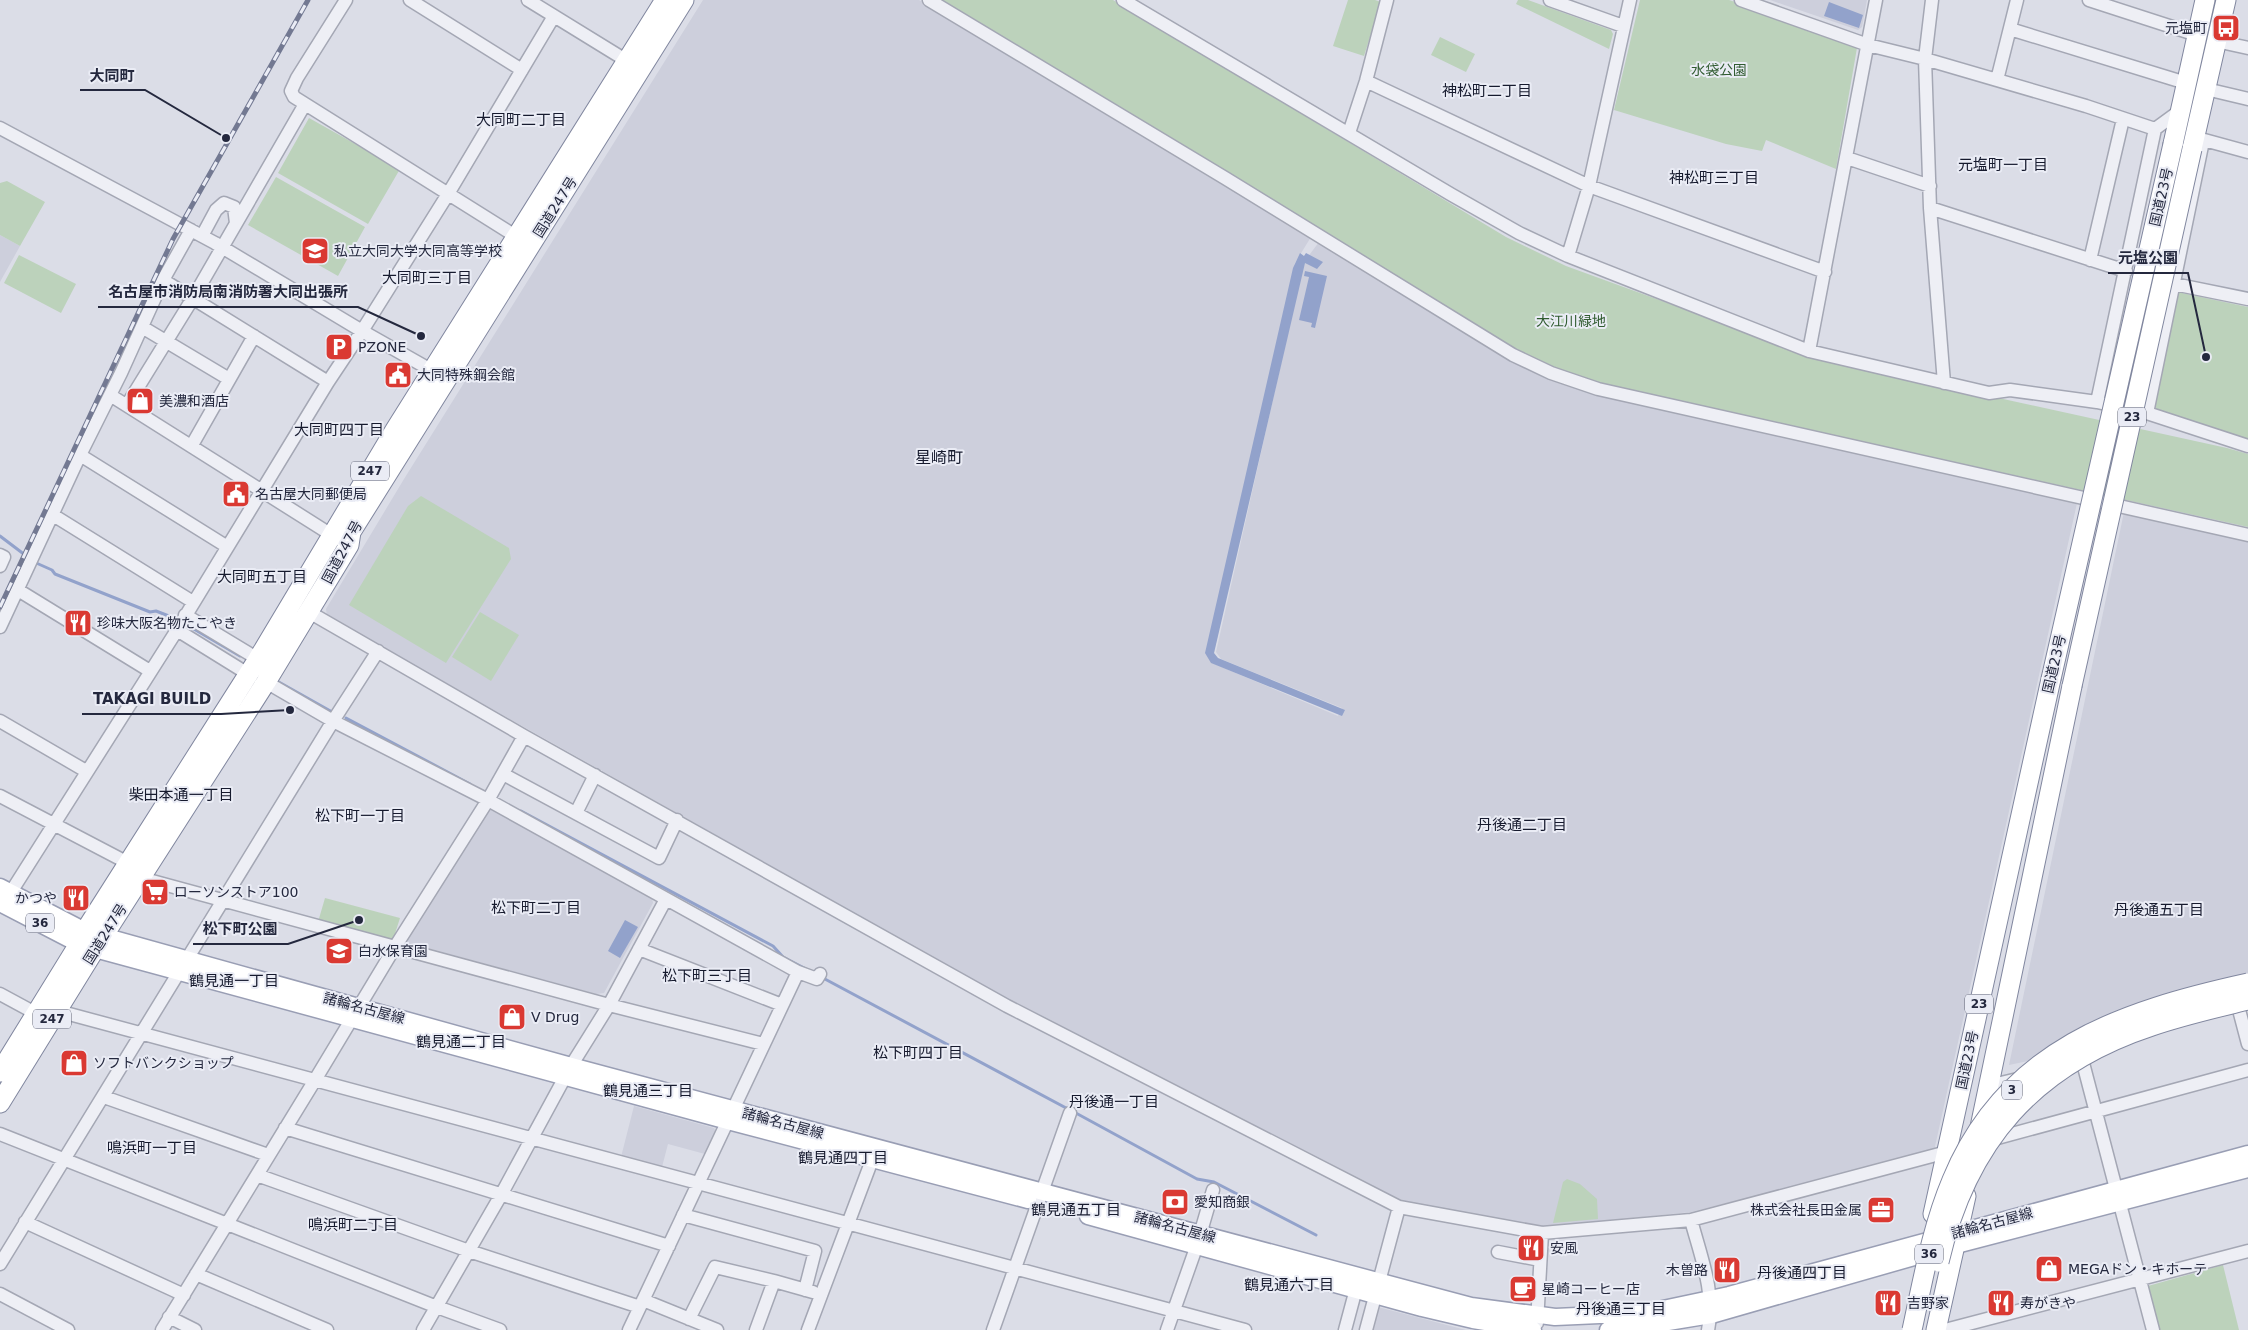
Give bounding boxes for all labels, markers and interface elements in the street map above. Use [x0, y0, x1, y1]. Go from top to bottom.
bus stop icon: 元塩町 [2211, 13, 2241, 43]
place label: 元塩町 [2165, 20, 2207, 36]
callout: 大同町 [80, 60, 145, 90]
park label: 水袋公園 [1691, 62, 1747, 78]
text: 大同町 [89, 67, 135, 85]
district label: 神松町二丁目 [1442, 82, 1532, 100]
district label: 大同町二丁目 [476, 111, 566, 129]
district label: 元塩町一丁目 [1958, 156, 2048, 174]
street label: 国道23号 [2146, 166, 2176, 228]
district label: 神松町三丁目 [1669, 169, 1759, 187]
street label: 国道247号 [530, 174, 580, 240]
school or university icon: 私立大同大学大同高等学校 [300, 236, 330, 266]
place label: 私立大同大学大同高等学校 [334, 243, 502, 259]
callout: 元塩公園 [2108, 243, 2188, 273]
text: 元塩公園 [2118, 249, 2178, 267]
district label: 大同町三丁目 [382, 269, 472, 287]
callout: 名古屋市消防局南消防署大同出張所 [98, 277, 358, 307]
text: 名古屋市消防局南消防署大同出張所 [108, 283, 348, 301]
park label: 大江川緑地 [1536, 313, 1606, 329]
parking icon: PZONE [324, 332, 354, 362]
place label: PZONE [358, 339, 406, 355]
public building icon: 大同特殊鋼会館 [383, 360, 413, 390]
place label: 大同特殊鋼会館 [417, 367, 515, 383]
shop icon: 美濃和酒店 [125, 386, 155, 416]
place label: 美濃和酒店 [159, 393, 229, 409]
road number: 23 [2118, 408, 2146, 427]
district label: 大同町四丁目 [294, 421, 384, 439]
district label: 星崎町 [915, 448, 963, 467]
road number: 247 [351, 462, 389, 481]
public building icon: 名古屋大同郵便局 [221, 479, 251, 509]
place label: 名古屋大同郵便局 [255, 486, 367, 502]
street label: 国道247号 [319, 518, 365, 586]
district label: 大同町五丁目 [217, 568, 307, 586]
restaurant icon: 珍味大阪名物たこやき [63, 608, 93, 638]
place label: 珍味大阪名物たこやき [97, 615, 237, 631]
street label: 国道23号 [2039, 633, 2069, 695]
callout: TAKAGI BUILD [82, 684, 221, 714]
text: TAKAGI BUILD [93, 690, 211, 708]
district label: 柴田本通一丁目 [128, 786, 234, 804]
district label: 松下町一丁目 [315, 807, 405, 825]
district label: 丹後通二丁目 [1477, 816, 1567, 834]
supermarket icon: ローソンストア100 [140, 877, 170, 907]
restaurant icon: かつや [61, 883, 91, 913]
place label: ローソンストア100 [174, 884, 298, 900]
place label: かつや [15, 890, 57, 906]
district label: 松下町二丁目 [491, 899, 581, 917]
street label: 国道247号 [80, 901, 130, 967]
district label: 丹後通五丁目 [2114, 901, 2204, 919]
road number: 36 [26, 914, 54, 932]
callout: 松下町公園 [193, 914, 288, 944]
text: 松下町公園 [202, 920, 278, 938]
school or university icon: 白水保育園 [324, 936, 354, 966]
place label: 白水保育園 [358, 943, 428, 959]
district label: 松下町三丁目 [662, 967, 752, 985]
district label: 鶴見通一丁目 [189, 972, 279, 990]
street label: 諸輪名古屋線 [321, 989, 407, 1027]
road number: 23 [1965, 994, 1993, 1014]
shop icon: V Drug [497, 1002, 527, 1032]
place label: V Drug [531, 1009, 579, 1025]
road number: 247 [33, 1010, 71, 1028]
street label: 国道23号 [1953, 1029, 1981, 1091]
district label: 鶴見通二丁目 [416, 1033, 506, 1051]
district label: 松下町四丁目 [873, 1044, 963, 1062]
shop icon: ソフトバンクショップ [59, 1048, 89, 1078]
place label: ソフトバンクショップ [93, 1055, 234, 1071]
road number: 3 [2002, 1080, 2022, 1100]
district label: 鶴見通三丁目 [603, 1082, 693, 1100]
district label: 丹後通一丁目 [1069, 1093, 1159, 1111]
street label: 諸輪名古屋線 [740, 1104, 826, 1142]
district label: 鳴浜町一丁目 [107, 1139, 197, 1157]
district label: 鶴見通四丁目 [798, 1149, 888, 1167]
bank icon: 愛知商銀 [1160, 1187, 1190, 1217]
place label: 愛知商銀 [1194, 1194, 1250, 1210]
office icon: 株式会社長田金属 [1866, 1195, 1896, 1225]
district label: 鶴見通五丁目 [1031, 1201, 1121, 1219]
place label: 株式会社長田金属 [1750, 1202, 1862, 1218]
street label: 諸輪名古屋線 [1949, 1204, 2035, 1242]
street label: 諸輪名古屋線 [1132, 1208, 1218, 1246]
district label: 鳴浜町二丁目 [308, 1216, 398, 1234]
restaurant icon: 安風 [1516, 1233, 1546, 1263]
place label: 安風 [1550, 1240, 1578, 1256]
road number: 36 [1915, 1244, 1943, 1264]
shop icon: MEGAドン・キホーテ [2034, 1254, 2064, 1284]
restaurant icon: 木曽路 [1712, 1255, 1742, 1285]
place label: MEGAドン・キホーテ [2068, 1261, 2207, 1277]
place label: 木曽路 [1666, 1262, 1708, 1278]
district label: 丹後通四丁目 [1757, 1264, 1847, 1282]
cafe icon: 星崎コーヒー店 [1508, 1274, 1538, 1304]
district label: 鶴見通六丁目 [1244, 1276, 1334, 1294]
place label: 星崎コーヒー店 [1542, 1281, 1640, 1297]
restaurant icon: 吉野家 [1873, 1288, 1903, 1318]
restaurant icon: 寿がきや [1986, 1288, 2016, 1318]
place label: 吉野家 [1907, 1295, 1949, 1311]
place label: 寿がきや [2020, 1295, 2076, 1311]
district label: 丹後通三丁目 [1576, 1300, 1666, 1318]

